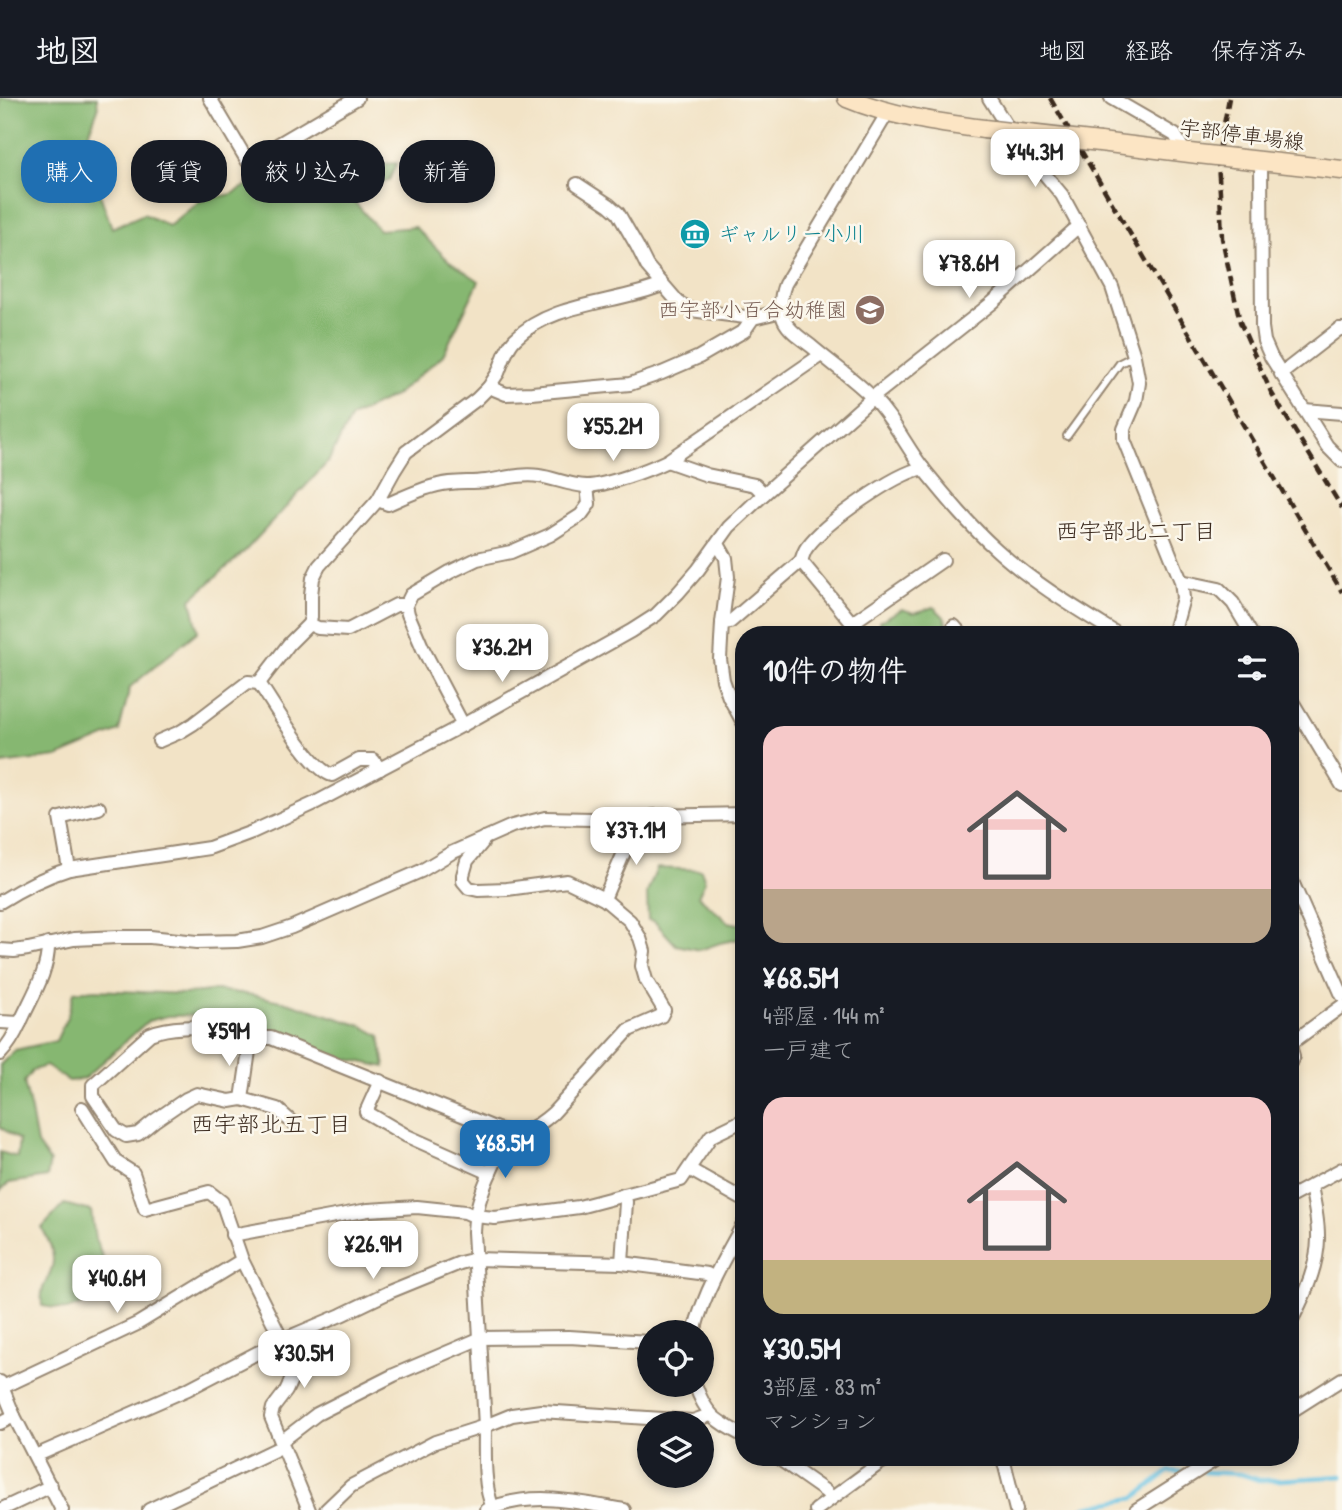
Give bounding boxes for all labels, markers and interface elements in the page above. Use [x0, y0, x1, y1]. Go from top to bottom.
text: 地図 [35, 28, 101, 72]
text: 地図 [1039, 34, 1087, 66]
text: 経路 [1125, 34, 1173, 66]
text: 保存済み [1211, 34, 1307, 66]
street label: 宇部停車場線 [1178, 112, 1306, 157]
pin: ¥44.3M [978, 130, 1092, 189]
text: ¥44.3M [1007, 136, 1063, 167]
chip: 購入 [21, 140, 117, 203]
chip: 賃貸 [131, 140, 227, 203]
chip: 絞り込み [241, 140, 385, 203]
chip: 新着 [399, 140, 495, 203]
museum icon: ギャルリー小川 [678, 217, 712, 251]
place label: ギャルリー小川 [718, 219, 865, 248]
pin: ¥78.6M [912, 240, 1026, 300]
text: ¥78.6M [939, 247, 999, 278]
school or university icon: 西宇部小百合幼稚園 [853, 293, 887, 327]
place label: 西宇部小百合幼稚園 [658, 295, 847, 324]
pin: ¥55.2M [556, 404, 670, 463]
text: ¥55.2M [583, 410, 643, 441]
district label: 西宇部北二丁目 [1056, 515, 1217, 546]
pin: ¥36.2M [445, 624, 559, 684]
text: ¥36.2M [472, 631, 532, 662]
icon: filters [1233, 649, 1271, 687]
text: 10件の物件 [763, 650, 907, 690]
icon: home [954, 772, 1080, 898]
pin: ¥37.1M [579, 808, 693, 867]
text: ¥37.1M [606, 814, 666, 845]
text: ¥68.5M [763, 957, 839, 997]
text: 4部屋 · 144 m² [763, 1000, 885, 1031]
pin: ¥59M [188, 1009, 270, 1068]
text: ¥59M [208, 1015, 250, 1046]
text: 一戸建て [763, 1034, 855, 1065]
district label: 西宇部北五丁目 [191, 1108, 352, 1139]
pin: ¥68.5M [448, 1121, 562, 1180]
text: ¥68.5M [476, 1127, 534, 1158]
icon: home [954, 1143, 1080, 1269]
pin: ¥26.9M [316, 1222, 430, 1281]
text: ¥26.9M [344, 1228, 402, 1259]
pin: ¥40.6M [60, 1256, 174, 1315]
text: ¥40.6M [88, 1262, 146, 1293]
map controls [637, 1320, 714, 1488]
button: locate [637, 1320, 714, 1397]
text: ¥30.5M [763, 1328, 841, 1368]
pin: ¥30.5M [247, 1330, 361, 1390]
text: ¥30.5M [274, 1337, 334, 1368]
text: 3部屋 · 83 m² [763, 1371, 881, 1402]
text: マンション [763, 1405, 877, 1436]
button: layers [637, 1411, 714, 1488]

